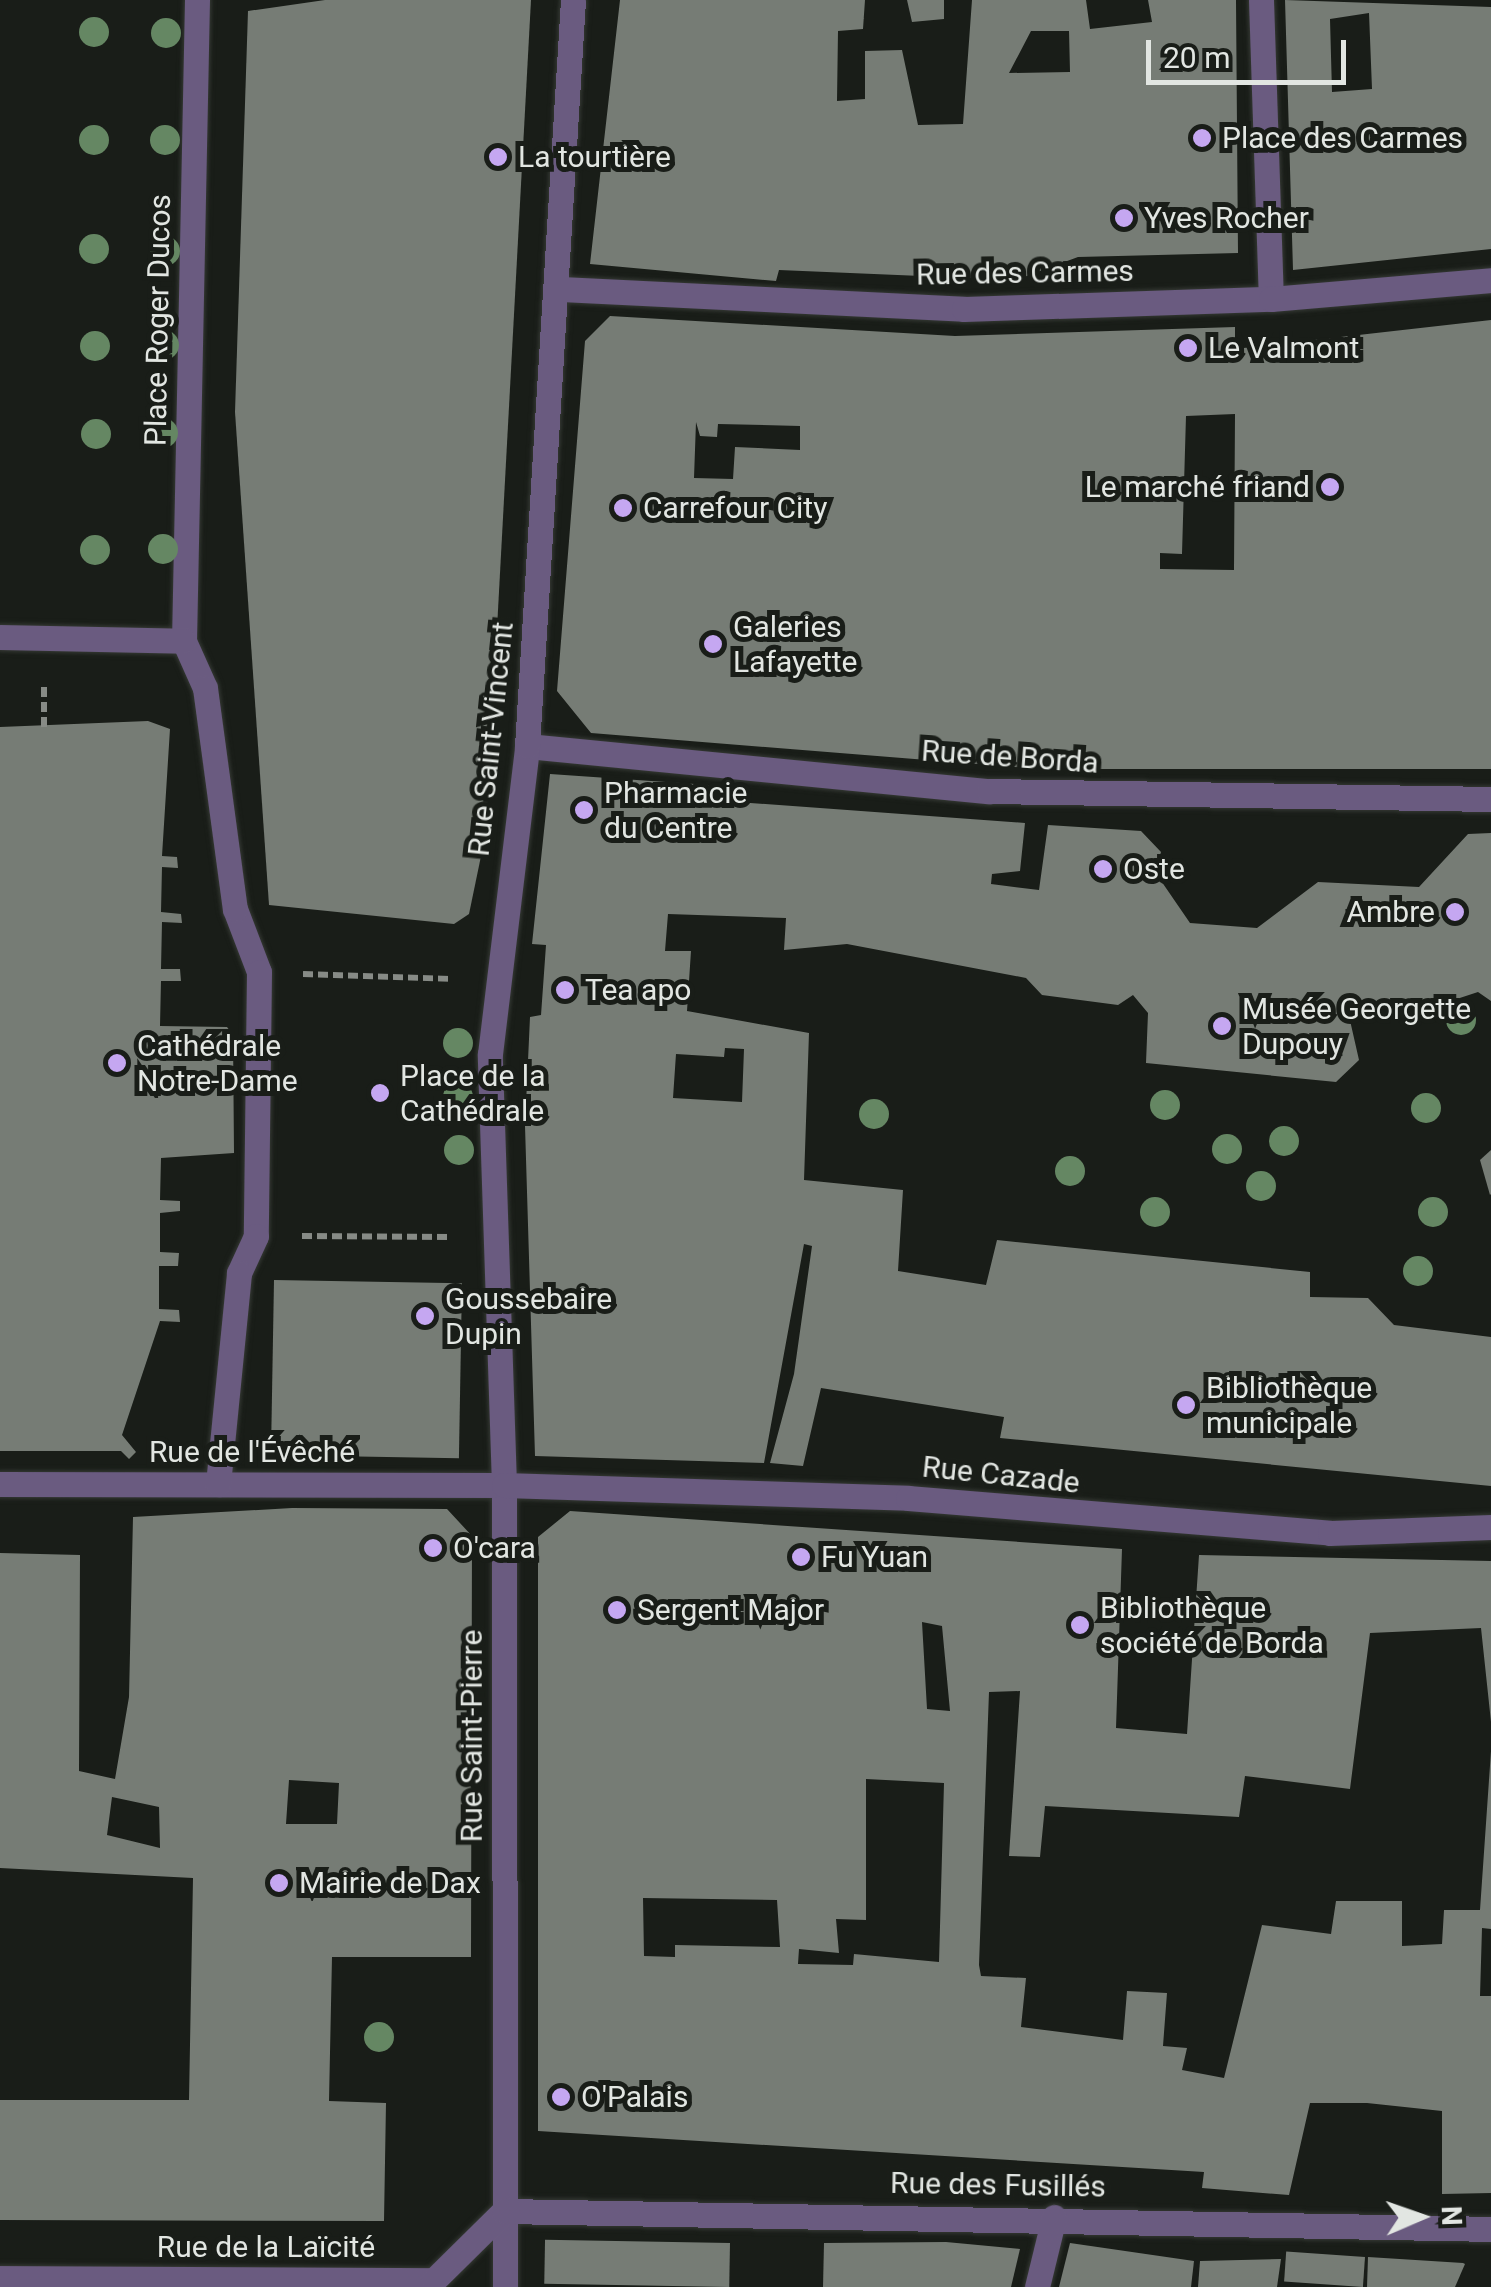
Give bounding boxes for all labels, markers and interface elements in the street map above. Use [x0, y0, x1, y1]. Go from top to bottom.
scale bar [1151, 20, 1351, 82]
text: 20 m [1163, 40, 1230, 75]
place label: Place des Carmes [1222, 120, 1463, 156]
marker: Place des Carmes [1191, 127, 1213, 149]
place label: La tourtière [518, 139, 671, 175]
marker: La tourtière [487, 146, 509, 168]
street label: Place Roger Ducos [138, 194, 178, 446]
place label: Yves Rocher [1144, 200, 1309, 236]
marker: Yves Rocher [1113, 207, 1135, 229]
street label: Rue des Carmes [916, 253, 1134, 293]
place label: Le Valmont [1208, 330, 1359, 366]
marker: Le Valmont [1177, 337, 1199, 359]
place label: Le marché friand [1085, 469, 1310, 505]
marker: Le marché friand [1319, 476, 1341, 498]
place label: Carrefour City [643, 490, 827, 526]
marker: Carrefour City [612, 497, 634, 519]
place label: Galeries Lafayette [733, 609, 857, 680]
street label: Rue Saint-Vincent [461, 620, 521, 858]
marker: Galeries Lafayette [702, 633, 724, 655]
street label: Rue de Borda [920, 733, 1100, 781]
place label: Pharmacie du Centre [604, 775, 747, 846]
marker: Pharmacie du Centre [573, 799, 595, 821]
place label: Oste [1123, 851, 1185, 887]
marker: Oste [1092, 858, 1114, 880]
place label: Ambre [1346, 894, 1435, 930]
marker: Ambre [1444, 901, 1466, 923]
place label: Tea apo [585, 972, 691, 1008]
marker: Tea apo [554, 979, 576, 1001]
place label: Musée Georgette Dupouy [1242, 991, 1471, 1062]
marker: Musée Georgette Dupouy [1211, 1015, 1233, 1037]
place label: Cathédrale Notre-Dame [137, 1028, 298, 1098]
marker: Cathédrale Notre-Dame [106, 1052, 128, 1074]
place label: Place de la Cathédrale [400, 1058, 545, 1128]
marker: Place de la Cathédrale [369, 1082, 391, 1104]
place label: Goussebaire Dupin [445, 1281, 612, 1352]
marker: Goussebaire Dupin [414, 1305, 436, 1327]
place label: Bibliothèque municipale [1206, 1370, 1372, 1440]
marker: Bibliothèque municipale [1175, 1394, 1197, 1416]
street label: Rue de l'Évêché [149, 1434, 355, 1470]
street label: Rue Cazade [920, 1449, 1082, 1501]
place label: O'cara [453, 1530, 536, 1566]
marker: O'cara [422, 1537, 444, 1559]
place label: Fu Yuan [821, 1539, 928, 1575]
marker: Fu Yuan [790, 1546, 812, 1568]
place label: Bibliothèque société de Borda [1100, 1590, 1324, 1660]
place label: Sergent Major [637, 1592, 824, 1628]
marker: Sergent Major [606, 1599, 628, 1621]
marker: Bibliothèque société de Borda [1069, 1614, 1091, 1636]
street label: Rue Saint-Pierre [454, 1630, 490, 1842]
place label: Mairie de Dax [299, 1865, 481, 1901]
marker: Mairie de Dax [268, 1872, 290, 1894]
place label: O'Palais [581, 2079, 688, 2115]
marker: O'Palais [550, 2086, 572, 2108]
street label: Rue des Fusillés [890, 2165, 1106, 2205]
north arrow [1371, 2167, 1471, 2267]
text: N [1435, 2205, 1468, 2226]
street label: Rue de la Laïcité [157, 2229, 375, 2265]

